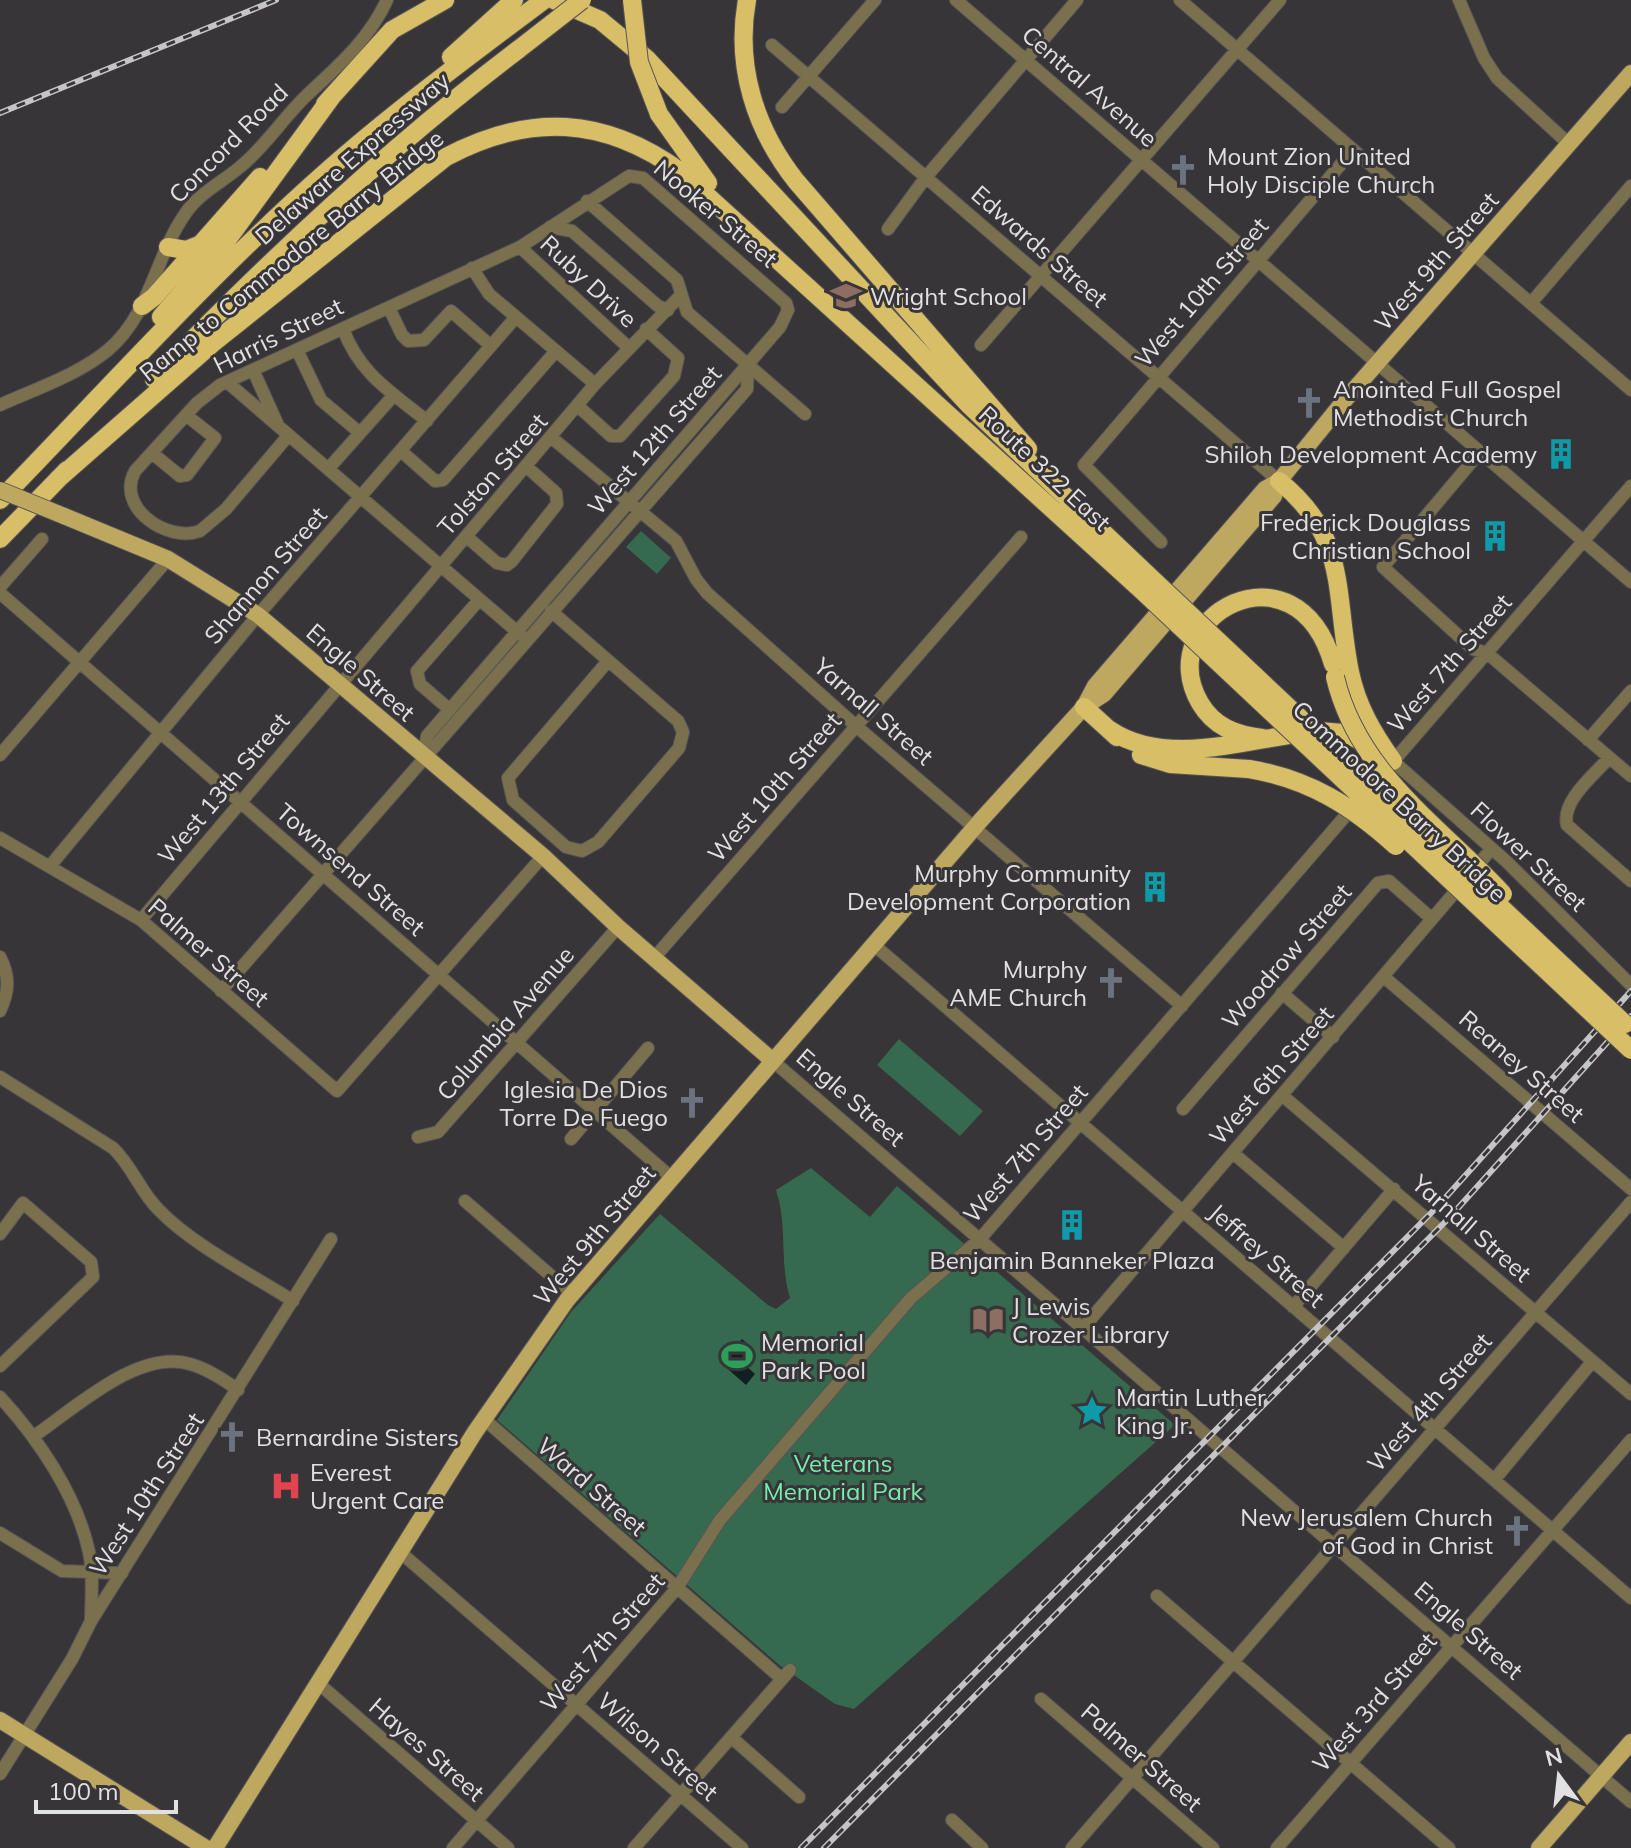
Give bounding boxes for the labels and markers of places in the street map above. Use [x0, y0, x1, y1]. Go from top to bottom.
place label: Mount Zion United Holy Disciple Church [1207, 141, 1435, 199]
church icon: Mount Zion United Holy Disciple Church [1166, 153, 1200, 187]
school or university icon: Wright School [829, 279, 863, 313]
place label: Wright School [870, 281, 1027, 311]
place label: Anointed Full Gospel Methodist Church [1333, 374, 1561, 432]
church icon: Anointed Full Gospel Methodist Church [1292, 386, 1326, 420]
building icon: Shiloh Development Academy [1544, 437, 1578, 471]
place label: Shiloh Development Academy [1205, 439, 1537, 469]
place label: Frederick Douglass Christian School [1260, 507, 1471, 565]
building icon: Frederick Douglass Christian School [1478, 519, 1512, 553]
place label: Murphy Community Development Corporation [847, 858, 1131, 916]
building icon: Murphy Community Development Corporation [1138, 870, 1172, 904]
place label: Murphy AME Church [950, 954, 1087, 1012]
church icon: Murphy AME Church [1094, 966, 1128, 1000]
place label: Iglesia De Dios Torre De Fuego [500, 1074, 668, 1132]
church icon: Iglesia De Dios Torre De Fuego [675, 1086, 709, 1120]
building icon: Benjamin Banneker Plaza [1055, 1208, 1089, 1242]
place label: Benjamin Banneker Plaza [929, 1245, 1215, 1275]
place label: J Lewis Crozer Library [1012, 1291, 1169, 1349]
library icon: J Lewis Crozer Library [971, 1303, 1005, 1337]
place label: Memorial Park Pool [761, 1327, 866, 1385]
sports icon: Memorial Park Pool [720, 1339, 754, 1373]
place label: Martin Luther King Jr. [1116, 1382, 1266, 1440]
place icon: Martin Luther King Jr. [1075, 1394, 1109, 1428]
church icon: Bernardine Sisters [215, 1420, 249, 1454]
place label: Bernardine Sisters [256, 1422, 459, 1452]
place label: Everest Urgent Care [310, 1457, 444, 1515]
hospital icon: Everest Urgent Care [269, 1469, 303, 1503]
place label: New Jerusalem Church of God in Christ [1240, 1502, 1493, 1560]
church icon: New Jerusalem Church of God in Christ [1500, 1514, 1534, 1548]

